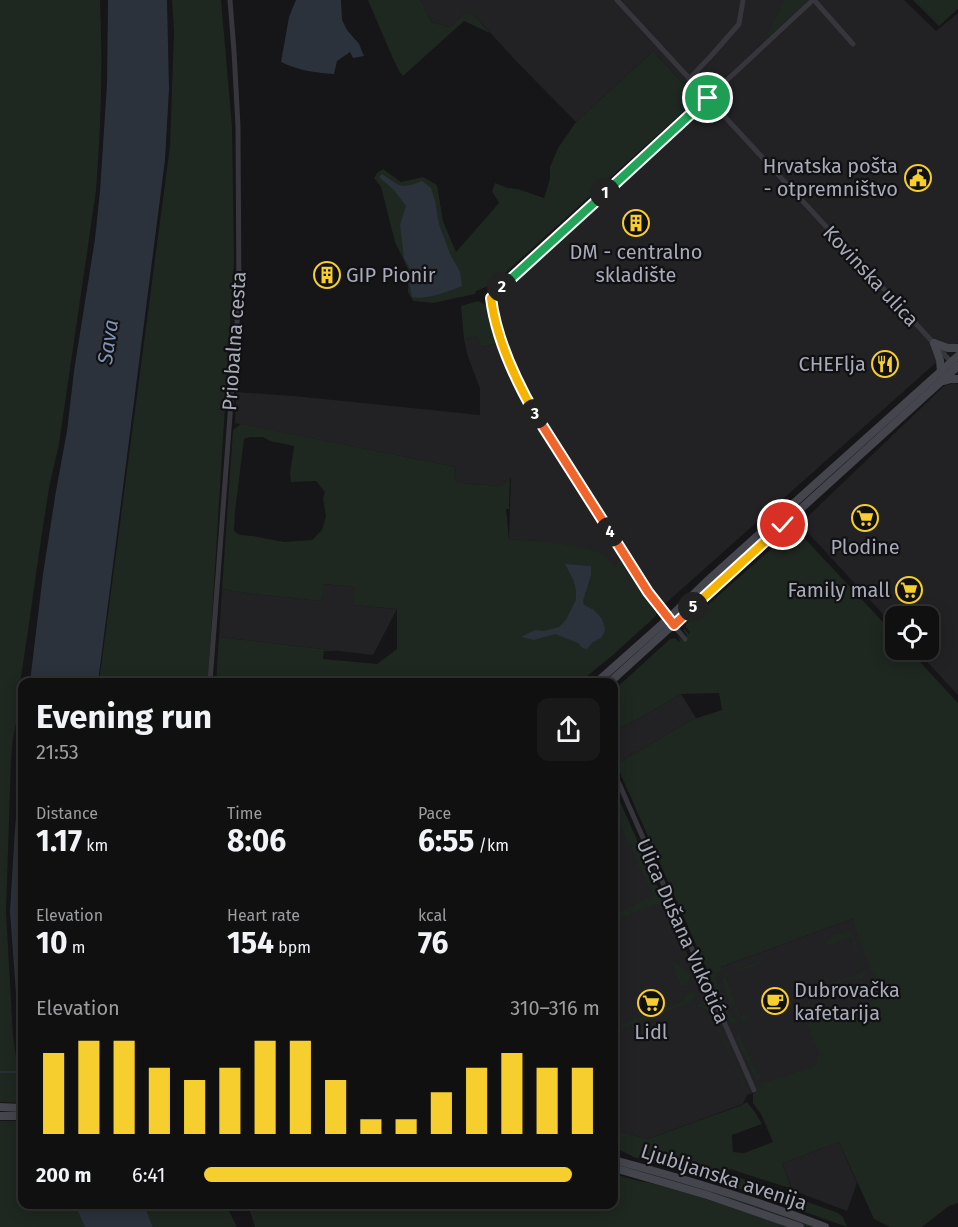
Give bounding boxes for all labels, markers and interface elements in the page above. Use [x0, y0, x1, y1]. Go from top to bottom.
pin [682, 72, 733, 123]
icon: arrive [691, 81, 724, 114]
place label: Hrvatska pošta - otpremništvo [763, 154, 898, 201]
public building icon: Hrvatska pošta - otpremništvo [903, 163, 933, 193]
pin: 1 [590, 178, 620, 208]
text: 1 [601, 183, 609, 202]
building icon: DM - centralno skladište [621, 208, 651, 238]
street label: Kovinska ulica [818, 221, 924, 331]
place label: DM - centralno skladište [570, 240, 702, 287]
building icon: GIP Pionir [312, 260, 342, 290]
place label: GIP Pionir [346, 263, 436, 287]
street label: Priobalna cesta [217, 270, 251, 412]
pin: 2 [487, 272, 517, 302]
text: 2 [498, 277, 506, 296]
water label: Sava [92, 318, 124, 367]
restaurant icon: CHEFlja [870, 349, 900, 379]
place label: CHEFlja [799, 352, 866, 376]
pin: 3 [520, 399, 550, 429]
text: 3 [531, 404, 539, 423]
pin [757, 499, 808, 550]
supermarket icon: Plodine [850, 503, 880, 533]
icon: check [766, 508, 799, 541]
pin: 4 [595, 517, 625, 547]
text: 4 [605, 522, 615, 541]
place label: Plodine [830, 535, 900, 559]
supermarket icon: Family mall [894, 575, 924, 605]
place label: Family mall [787, 578, 890, 602]
pin: 5 [678, 592, 708, 622]
text: 5 [689, 597, 697, 616]
map controls [885, 606, 939, 660]
button: locate [885, 606, 939, 660]
text: Evening run [36, 697, 212, 737]
button: share [537, 698, 600, 761]
text: 21:53 [36, 740, 79, 764]
text: Distance [36, 804, 98, 823]
text: Time [227, 804, 262, 823]
text: Pace [418, 804, 451, 823]
text: 1.17 [36, 823, 82, 859]
text: 8:06 [227, 823, 286, 859]
text: 6:55 [418, 823, 474, 859]
street label: Ulica Dušana Vukotića [631, 835, 735, 1027]
text: km [82, 836, 108, 855]
text: /km [474, 836, 509, 855]
text: Elevation [36, 906, 103, 925]
text: Heart rate [227, 906, 300, 925]
text: kcal [418, 906, 447, 925]
text: 10 [36, 925, 67, 961]
text: 154 [227, 925, 274, 961]
text: 76 [418, 925, 448, 961]
text: m [67, 938, 85, 957]
text: bpm [274, 938, 311, 957]
place label: Dubrovačka kafetarija [794, 978, 900, 1025]
cafe icon: Dubrovačka kafetarija [760, 986, 790, 1016]
supermarket icon: Lidl [636, 988, 666, 1018]
text: Elevation [36, 996, 120, 1020]
text: 310–316 m [510, 996, 600, 1020]
place label: Lidl [634, 1020, 668, 1044]
street label: Ljubljanska avenija [638, 1139, 810, 1215]
text: 200 m [36, 1163, 91, 1187]
text: 6:41 [132, 1163, 166, 1187]

